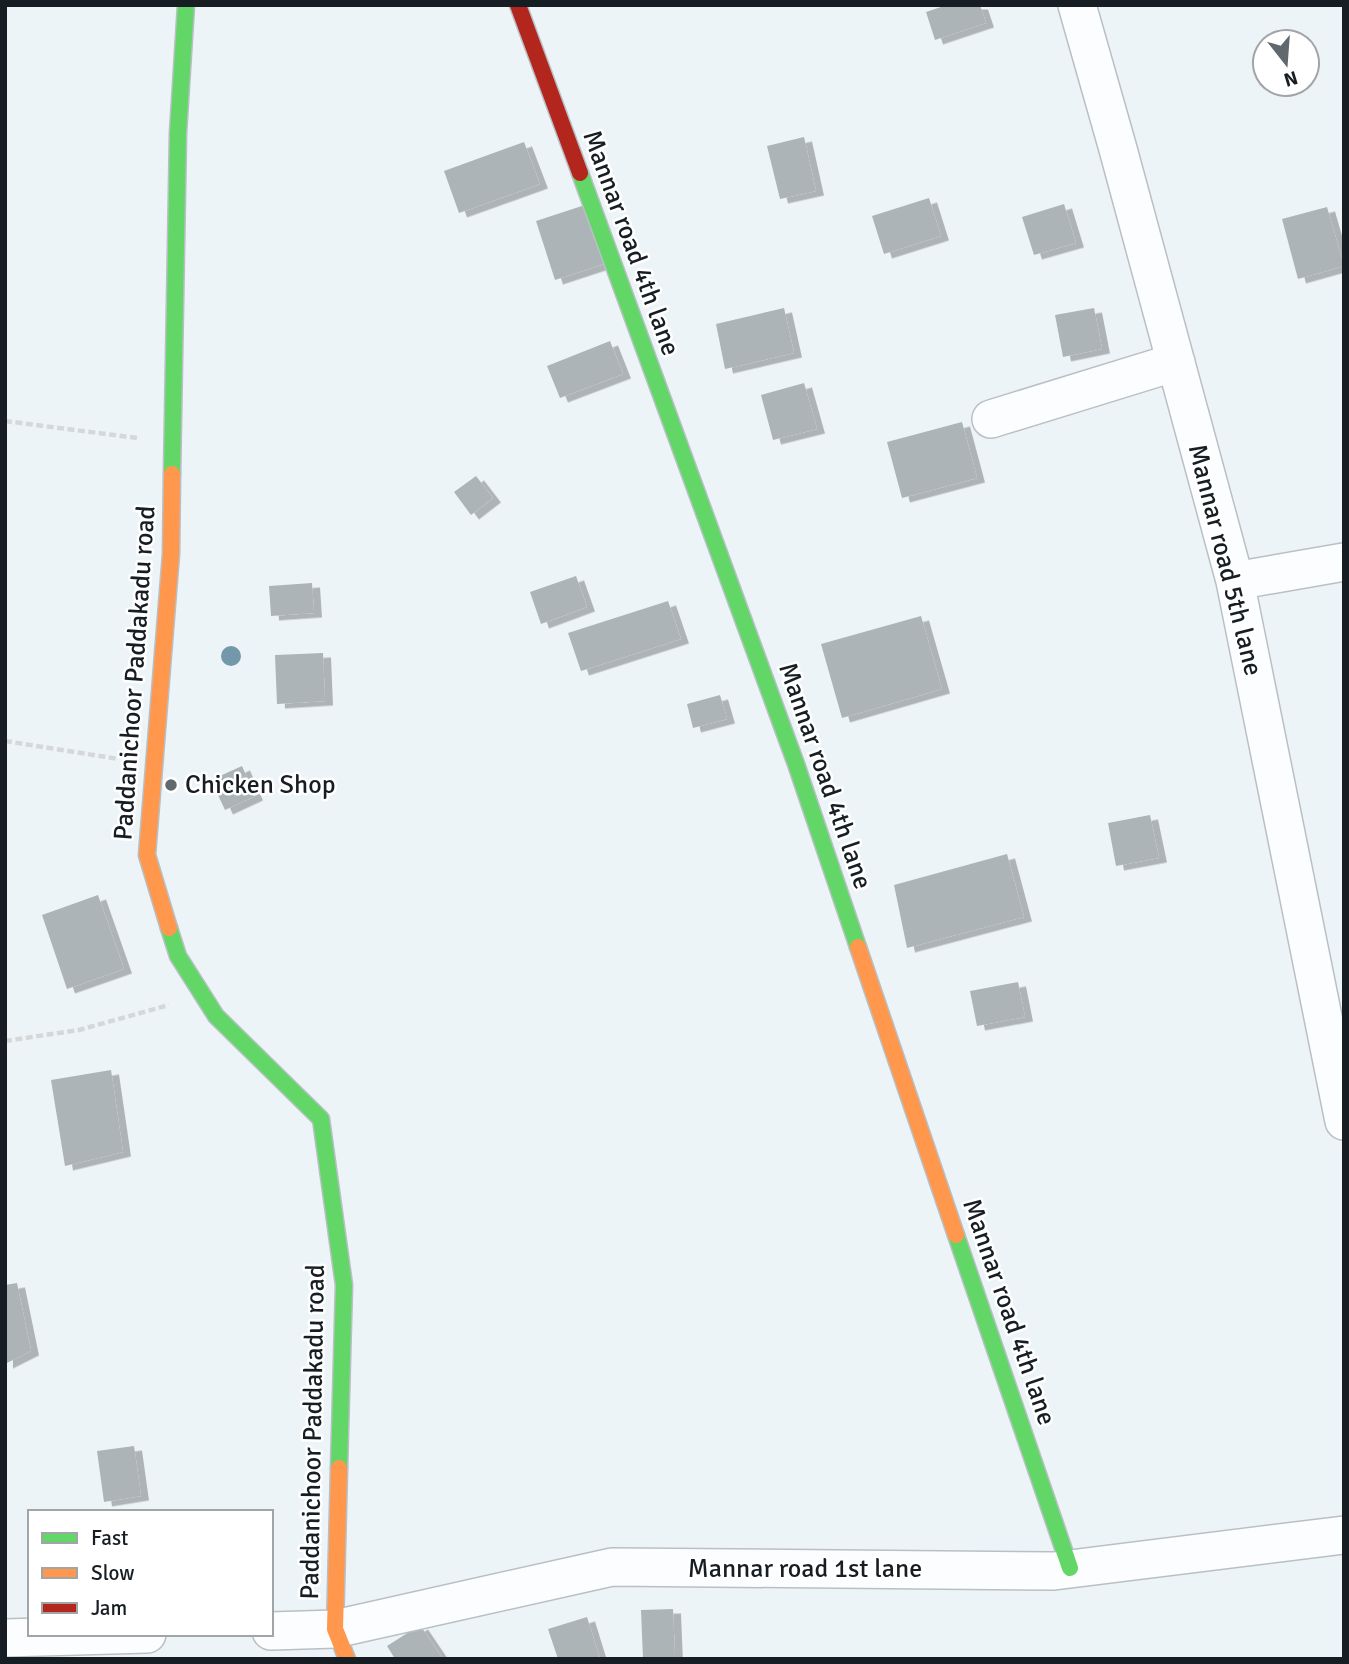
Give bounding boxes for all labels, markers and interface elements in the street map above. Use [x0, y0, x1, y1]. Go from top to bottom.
north arrow [1251, 28, 1321, 98]
text: N [1281, 65, 1301, 92]
street label: Mannar road 4th lane [575, 126, 687, 360]
street label: Mannar road 5th lane [1181, 441, 1269, 679]
street label: Paddanichoor Paddakadu road [107, 505, 163, 841]
street label: Mannar road 4th lane [771, 659, 879, 893]
place label: Chicken Shop [185, 769, 336, 801]
marker: Chicken Shop [163, 777, 179, 793]
street label: Mannar road 4th lane [955, 1195, 1063, 1429]
street label: Paddanichoor Paddakadu road [294, 1264, 332, 1600]
legend [28, 1510, 273, 1636]
text: Fast [91, 1525, 128, 1551]
street label: Mannar road 1st lane [688, 1553, 922, 1585]
text: Slow [91, 1560, 135, 1586]
text: Jam [91, 1595, 127, 1621]

